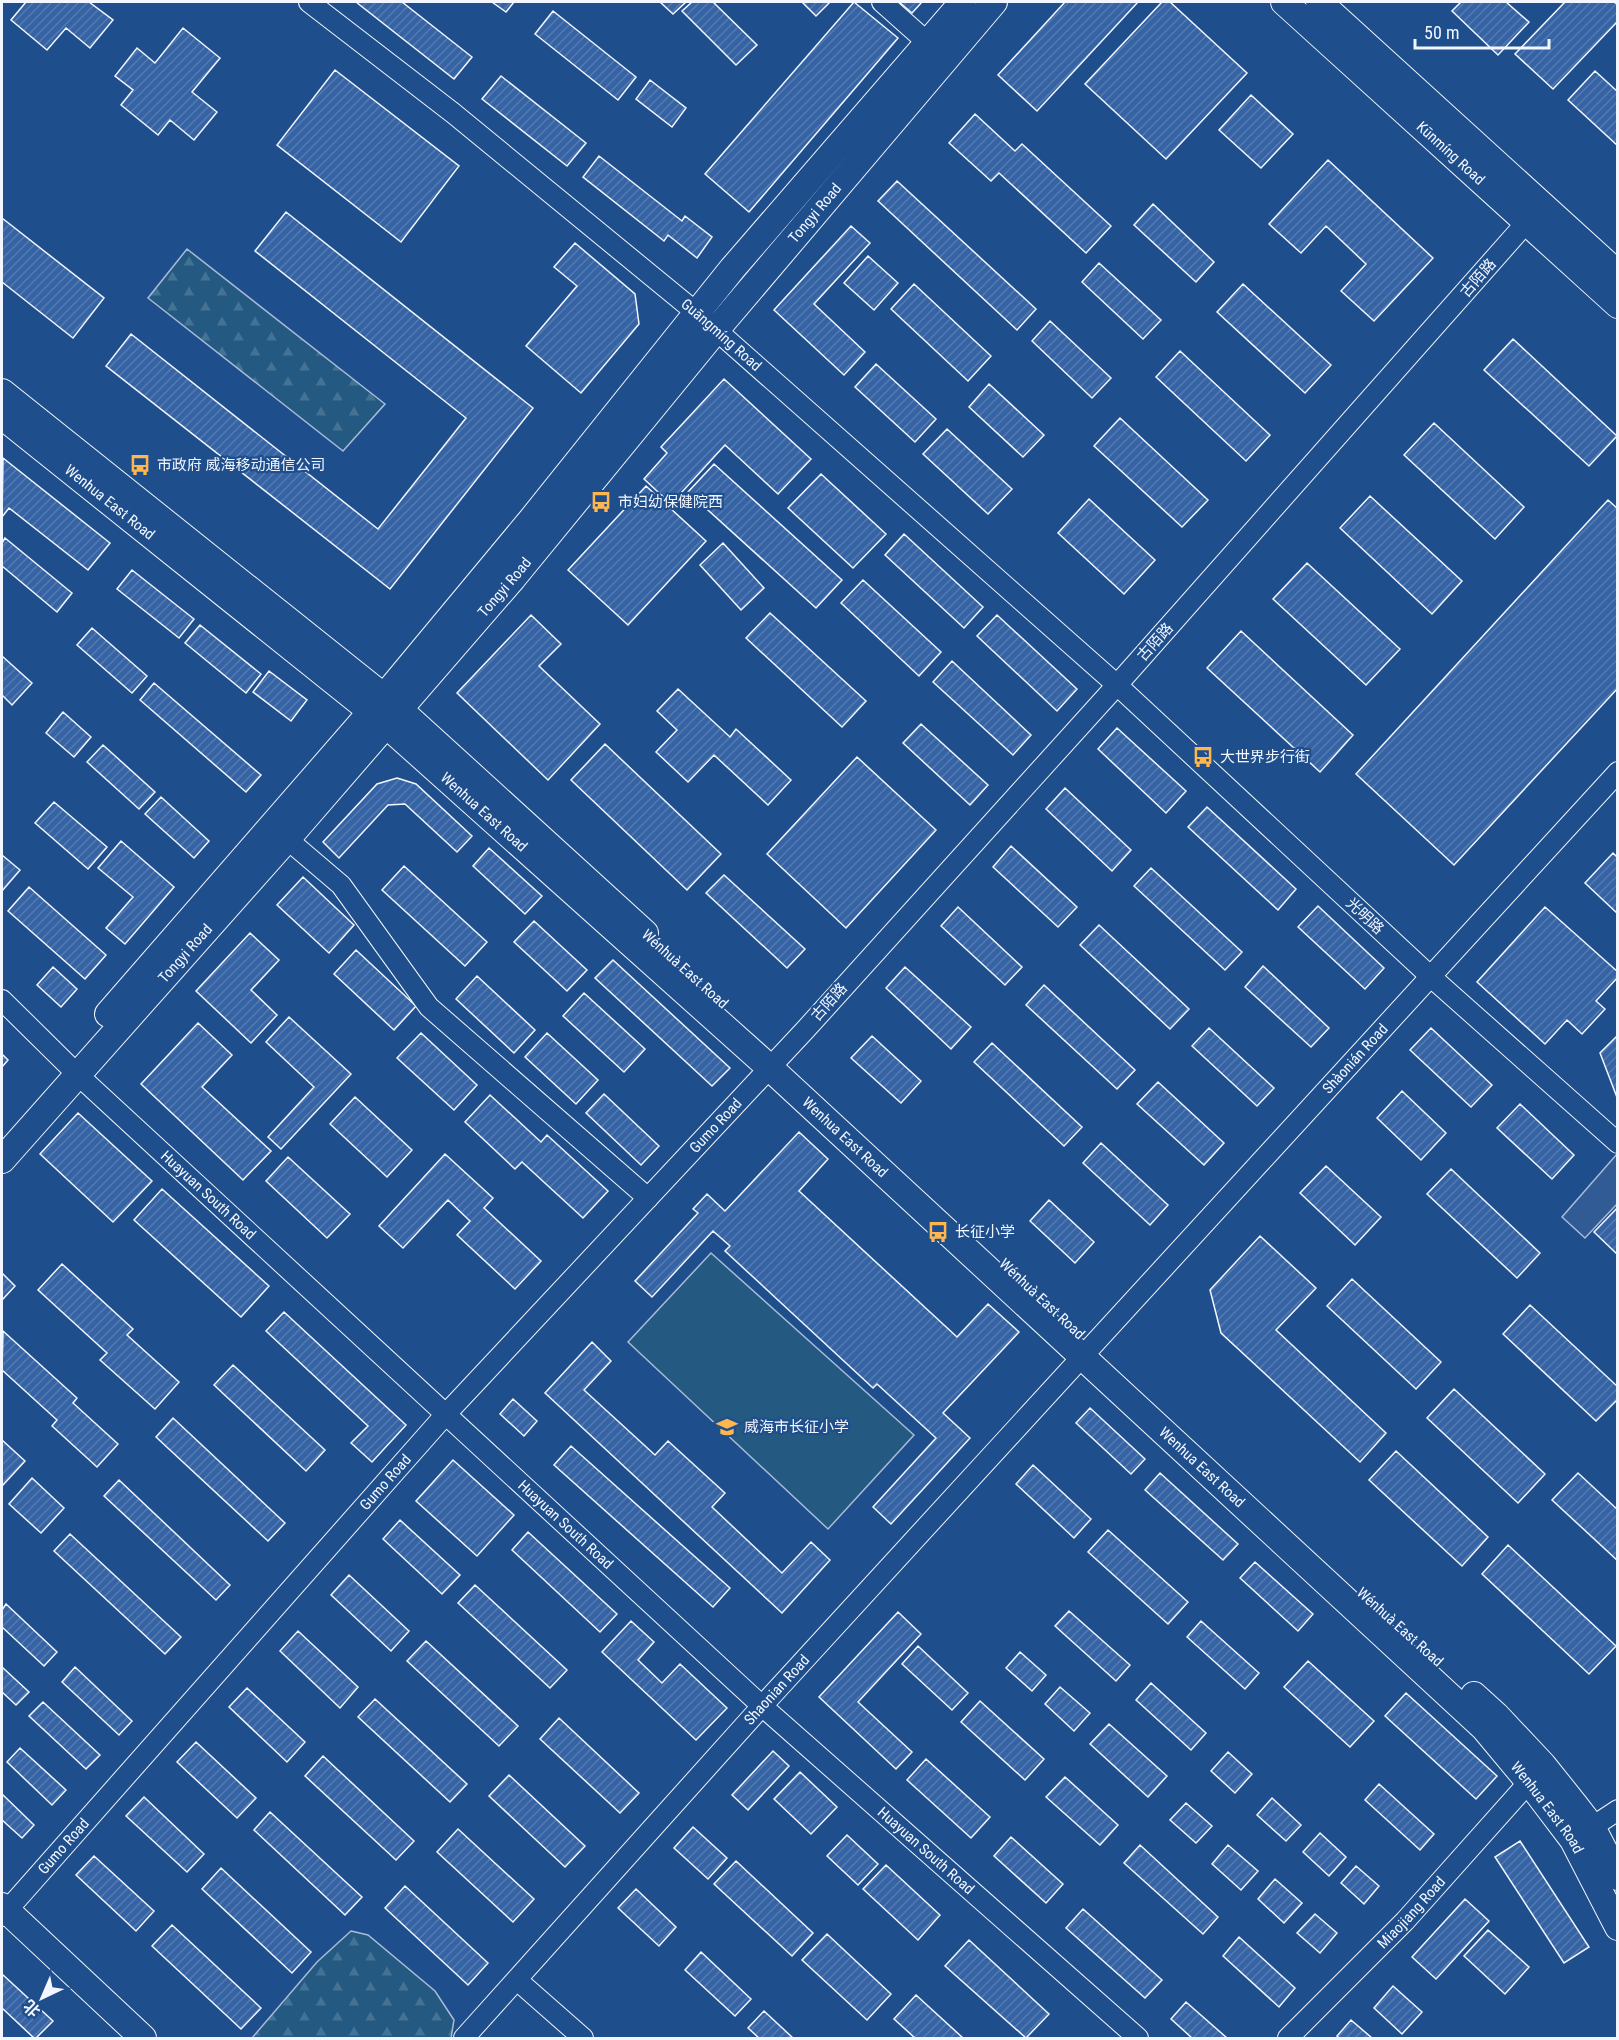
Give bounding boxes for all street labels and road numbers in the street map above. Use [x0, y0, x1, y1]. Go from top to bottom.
street label: Kūnmíng Road [1413, 118, 1488, 189]
street label: Tongyi Road [785, 180, 845, 247]
street label: 古陌路 [1456, 255, 1500, 301]
street label: Guāngmíng Road [677, 295, 765, 375]
street label: Wenhua East Road [61, 461, 158, 544]
street label: Tongyi Road [474, 554, 535, 621]
street label: 古陌路 [1133, 619, 1177, 665]
street label: Wenhua East Road [437, 769, 531, 856]
street label: 光明路 [1342, 894, 1388, 938]
street label: Tongyi Road [154, 920, 216, 987]
street label: Wénhuà East Road [638, 925, 732, 1013]
street label: 古陌路 [807, 979, 851, 1025]
street label: Shàonián Road [1319, 1020, 1392, 1098]
street label: Wenhua East Road [798, 1093, 892, 1181]
street label: Gumo Road [686, 1094, 746, 1157]
street label: Huayuan South Road [157, 1147, 260, 1243]
street label: Wénhuà East Road [996, 1255, 1088, 1343]
street label: Wenhua East Road [1155, 1423, 1248, 1511]
street label: Gumo Road [356, 1451, 415, 1514]
street label: Huayuan South Road [514, 1476, 617, 1573]
street label: Wénhuà East Road [1353, 1583, 1447, 1671]
street label: Shaonian Road [740, 1651, 813, 1729]
street label: Wenhua East Road [1507, 1758, 1587, 1856]
street label: Huayuan South Road [874, 1803, 978, 1898]
street label: Gumo Road [34, 1815, 93, 1878]
street label: Miaojiang Road [1374, 1873, 1449, 1952]

